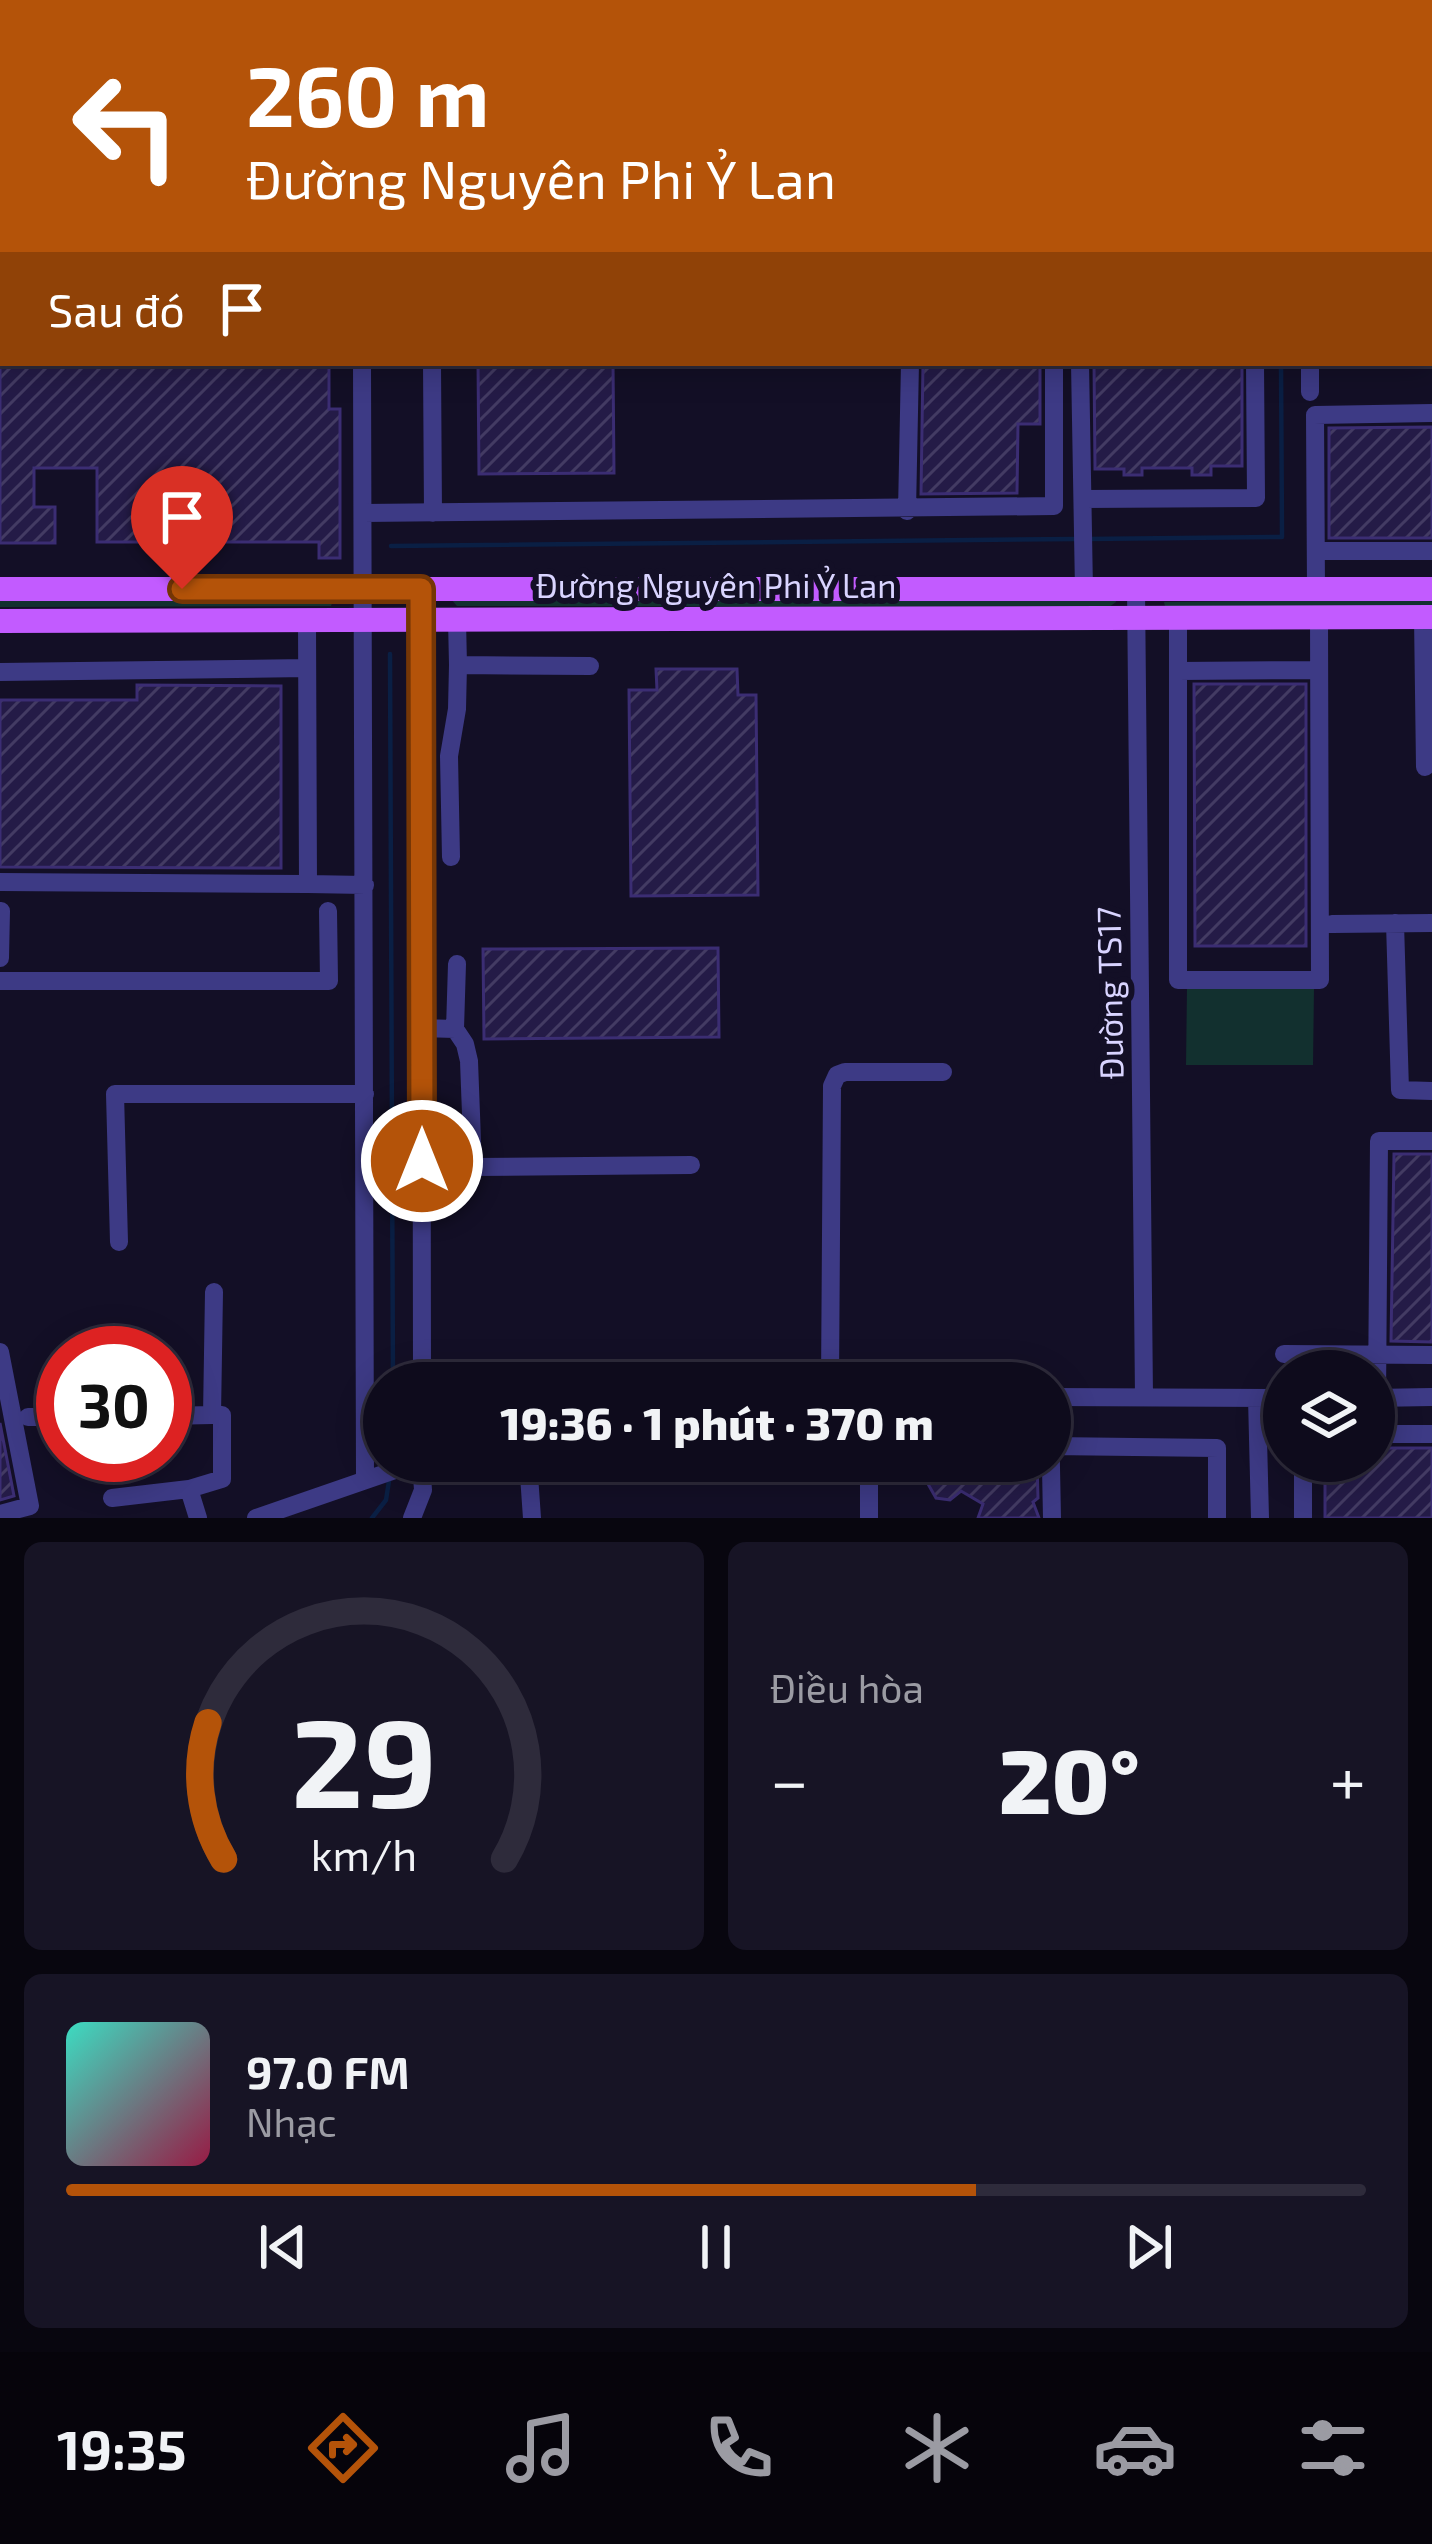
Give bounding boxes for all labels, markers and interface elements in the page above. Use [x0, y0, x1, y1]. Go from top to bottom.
text: 260 m [246, 43, 490, 144]
icon: left [48, 48, 204, 204]
text: Đường Nguyên Phi Ỷ Lan [246, 145, 836, 210]
icon: arrive [209, 276, 275, 342]
text: Sau đó [48, 282, 185, 336]
pin [131, 466, 233, 589]
icon: arrive [149, 484, 215, 550]
street label: Đường Nguyên Phi Ỷ Lan [536, 565, 896, 605]
street label: Đường TS17 [1087, 906, 1131, 1080]
position arrow [359, 1098, 485, 1224]
speed limit sign: 30 [36, 1326, 192, 1482]
map controls [1263, 1350, 1395, 1482]
button: layers [1263, 1350, 1395, 1482]
text: 19:36 · 1 phút · 370 m [500, 1395, 934, 1449]
text: Điều hòa [770, 1664, 924, 1711]
text: 29 [291, 1683, 437, 1833]
text: 20° [998, 1724, 1140, 1832]
text: − [770, 1739, 809, 1818]
text: + [1330, 1739, 1366, 1818]
text: km/h [311, 1828, 417, 1880]
text: 97.0 FM [246, 2044, 410, 2098]
text: Nhạc [246, 2098, 337, 2145]
icon: previous [250, 2214, 316, 2280]
icon: pause [683, 2214, 749, 2280]
icon: next [1116, 2214, 1182, 2280]
icon: directions [301, 2406, 385, 2490]
icon: music [499, 2406, 583, 2490]
icon: phone [697, 2406, 781, 2490]
icon: climate [895, 2406, 979, 2490]
icon: car [1093, 2406, 1177, 2490]
icon: filters [1291, 2406, 1375, 2490]
text: 19:35 [57, 2416, 187, 2481]

